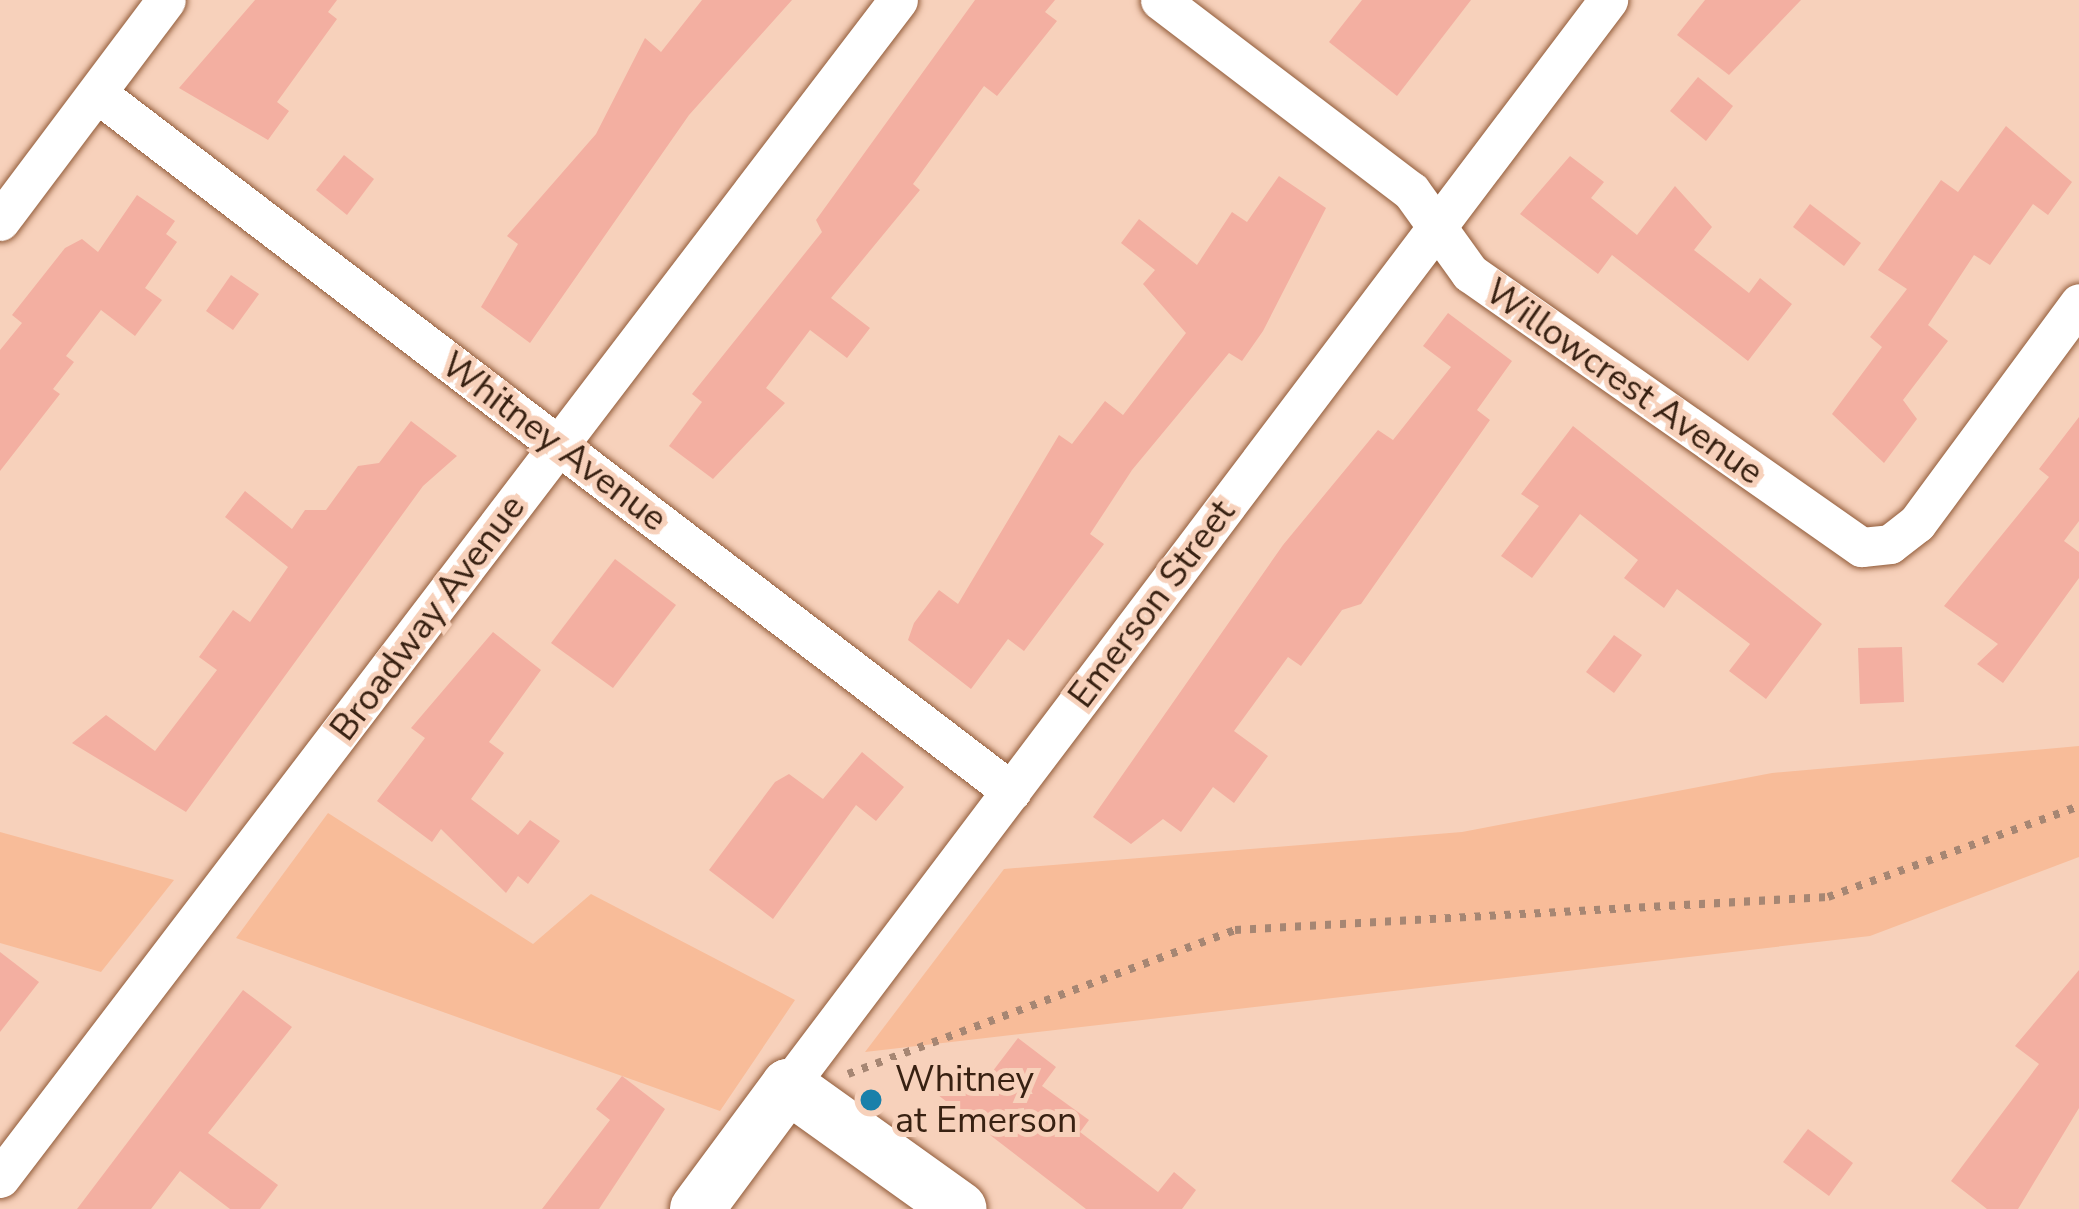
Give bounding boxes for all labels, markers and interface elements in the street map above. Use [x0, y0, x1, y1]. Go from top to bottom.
street label: Willowcrest Avenue [1477, 270, 1771, 494]
street label: Whitney Avenue [433, 343, 675, 541]
street label: Broadway Avenue [322, 487, 534, 749]
street label: Emerson Street [1060, 492, 1244, 716]
place label: Whitney at Emerson [895, 1057, 1077, 1142]
marker: Whitney at Emerson [858, 1087, 884, 1113]

